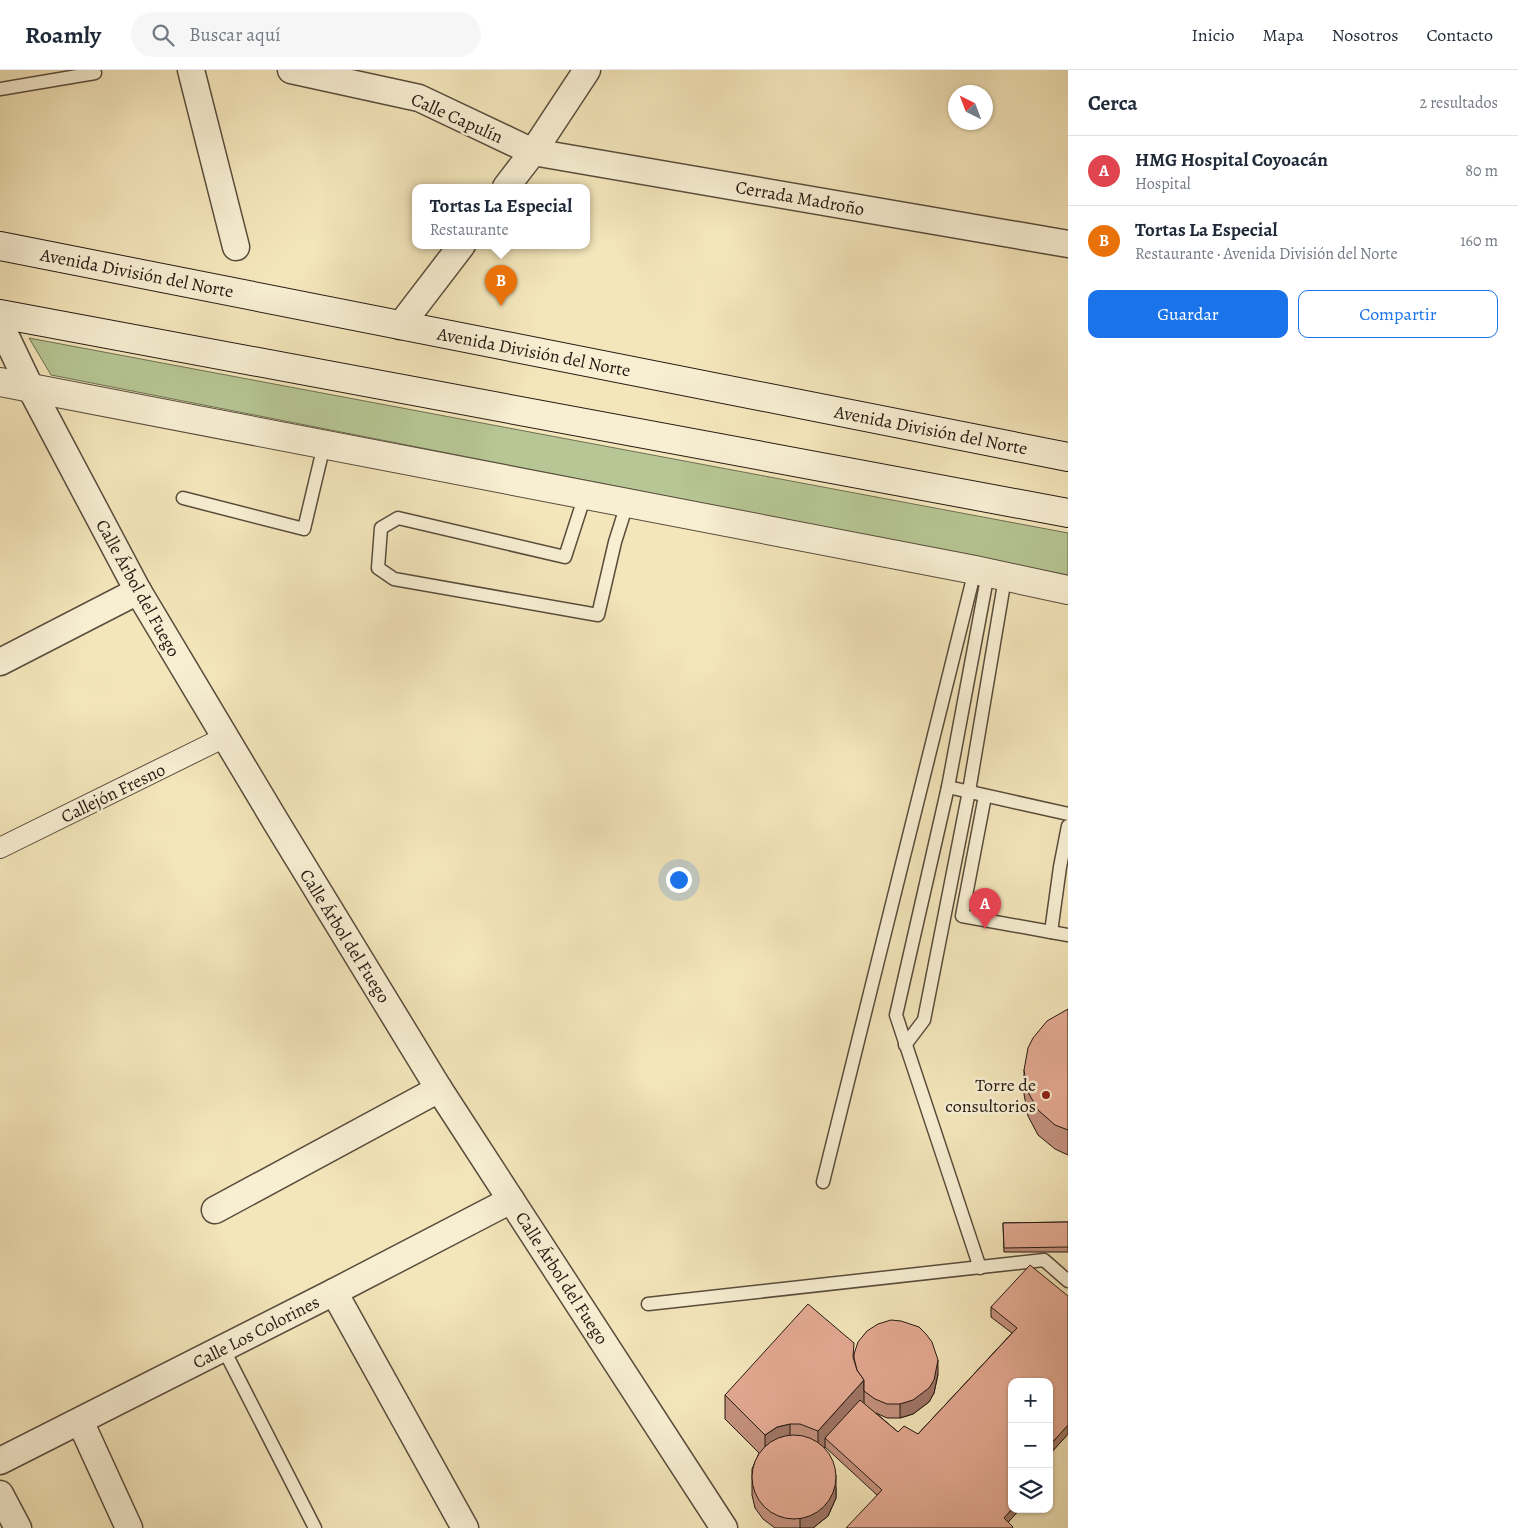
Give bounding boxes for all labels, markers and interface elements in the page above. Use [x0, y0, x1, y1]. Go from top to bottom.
search box [131, 12, 481, 57]
text: Roamly [25, 19, 101, 51]
icon: search [149, 21, 177, 49]
text: Buscar aquí [189, 22, 281, 48]
text: Inicio [1191, 23, 1234, 47]
text: Mapa [1262, 23, 1304, 47]
text: Nosotros [1332, 23, 1398, 47]
text: Contacto [1426, 23, 1493, 47]
north arrow [948, 85, 993, 130]
street label: Calle Capulín [407, 87, 507, 149]
text: Cerca [1088, 89, 1138, 117]
text: 2 resultados [1419, 92, 1498, 114]
text: HMG Hospital Coyoacán [1135, 147, 1328, 173]
text: A [1099, 160, 1109, 182]
text: 80 m [1465, 160, 1498, 182]
text: Hospital [1135, 173, 1191, 195]
street label: Cerrada Madroño [734, 175, 866, 221]
popup [412, 184, 590, 249]
text: Tortas La Especial [430, 193, 572, 219]
text: Tortas La Especial [1135, 217, 1278, 243]
text: Restaurante [430, 219, 509, 241]
text: B [1099, 230, 1109, 252]
text: 160 m [1460, 230, 1498, 252]
street label: Avenida División del Norte [37, 242, 236, 303]
text: Restaurante · Avenida División del Norte [1135, 243, 1398, 265]
pin: B [485, 265, 517, 306]
button: Guardar [1088, 290, 1288, 338]
button: Compartir [1298, 290, 1498, 338]
street label: Avenida División del Norte [434, 321, 633, 382]
street label: Avenida División del Norte [831, 399, 1030, 460]
street label: Calle Árbol del Fuego [90, 515, 186, 661]
street label: Callejón Fresno [57, 757, 169, 829]
street label: Calle Árbol del Fuego [294, 864, 396, 1008]
your location [666, 867, 692, 893]
pin: A [969, 888, 1001, 929]
place label: Torre de consultorios [945, 1073, 1036, 1118]
marker: Torre de consultorios [1040, 1089, 1052, 1101]
street label: Calle Árbol del Fuego [510, 1207, 614, 1349]
street label: Calle Los Colorines [188, 1290, 324, 1374]
map controls [1008, 1378, 1053, 1513]
button: + [1008, 1378, 1053, 1423]
button: − [1008, 1423, 1053, 1468]
button: layers [1008, 1468, 1053, 1513]

